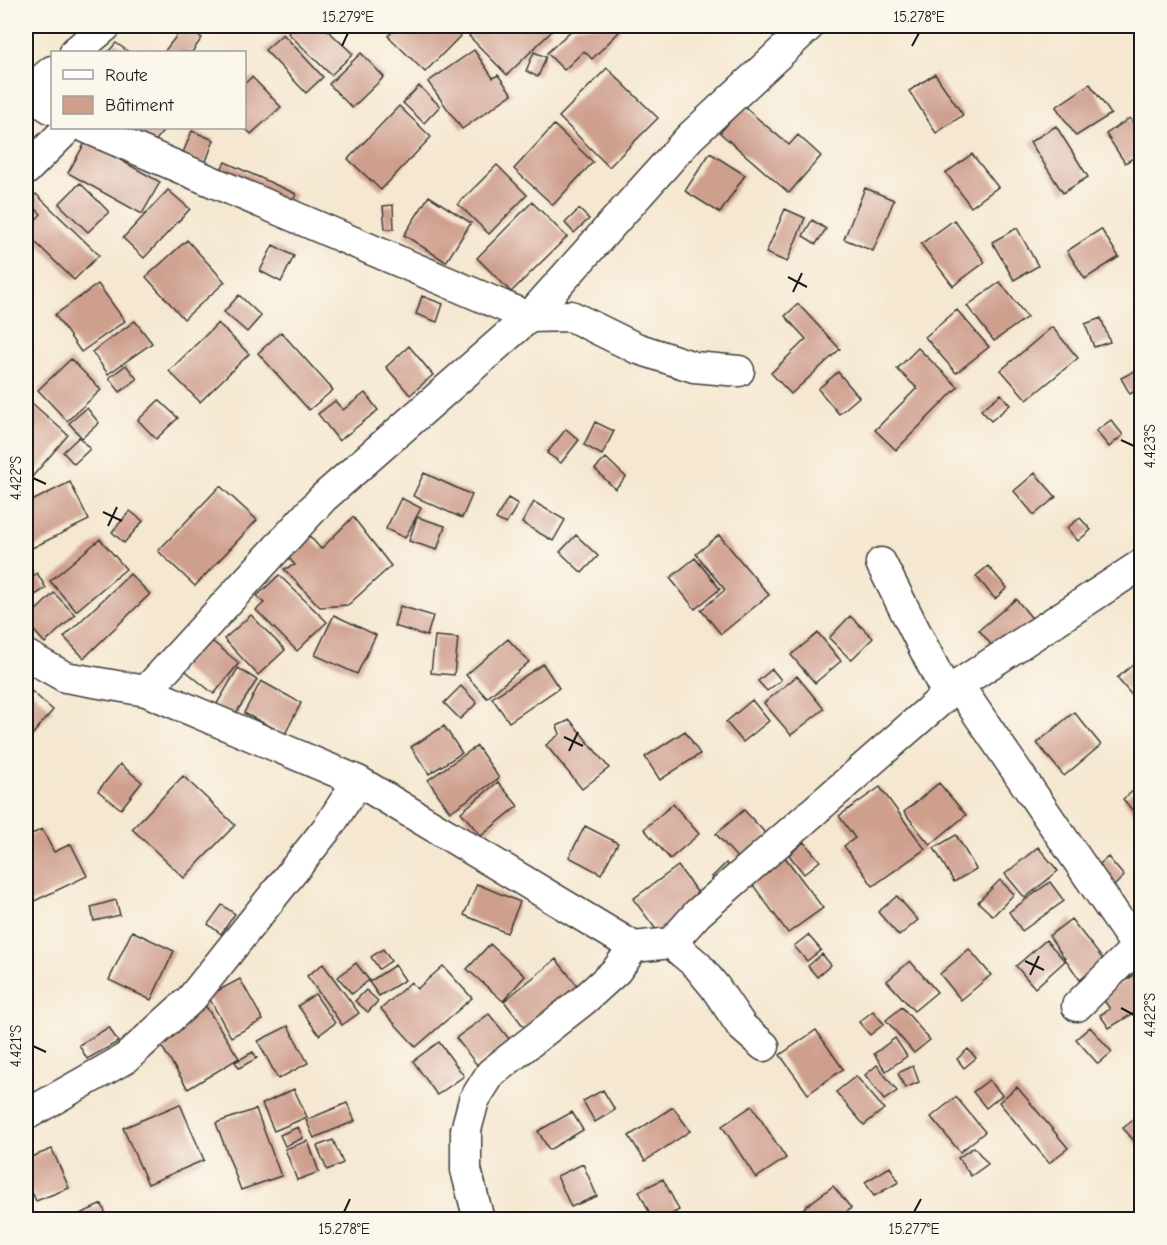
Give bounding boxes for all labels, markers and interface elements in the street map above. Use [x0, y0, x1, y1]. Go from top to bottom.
text: 15.279°E [322, 8, 374, 26]
text: 15.278°E [893, 8, 945, 26]
legend [51, 51, 246, 129]
text: Route [105, 65, 148, 86]
text: Bâtiment [105, 95, 175, 116]
text: 4.423°S [1141, 424, 1159, 468]
text: 4.422°S [7, 456, 25, 500]
text: 4.422°S [1141, 993, 1159, 1037]
text: 4.421°S [7, 1025, 25, 1067]
text: 15.278°E [318, 1220, 370, 1238]
text: 15.277°E [888, 1220, 940, 1238]

